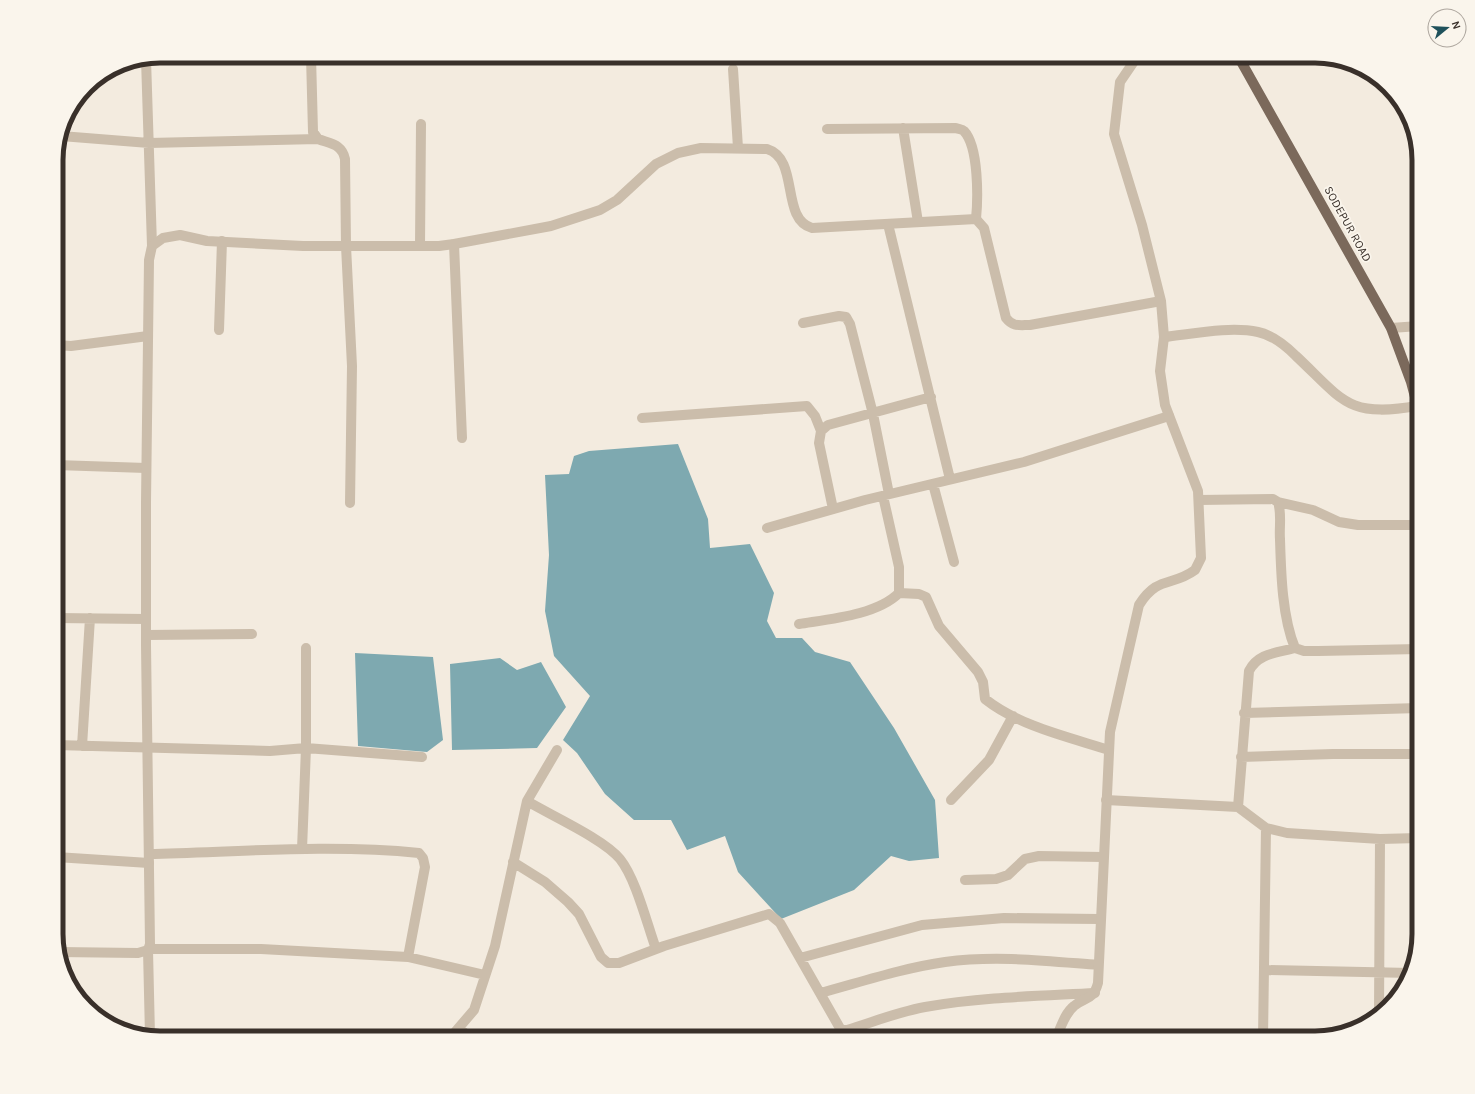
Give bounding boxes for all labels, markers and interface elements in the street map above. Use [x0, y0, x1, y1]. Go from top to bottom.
north arrow [1427, 8, 1467, 48]
text: N [1449, 19, 1463, 31]
street label: SODEPUR ROAD [1321, 184, 1375, 264]

